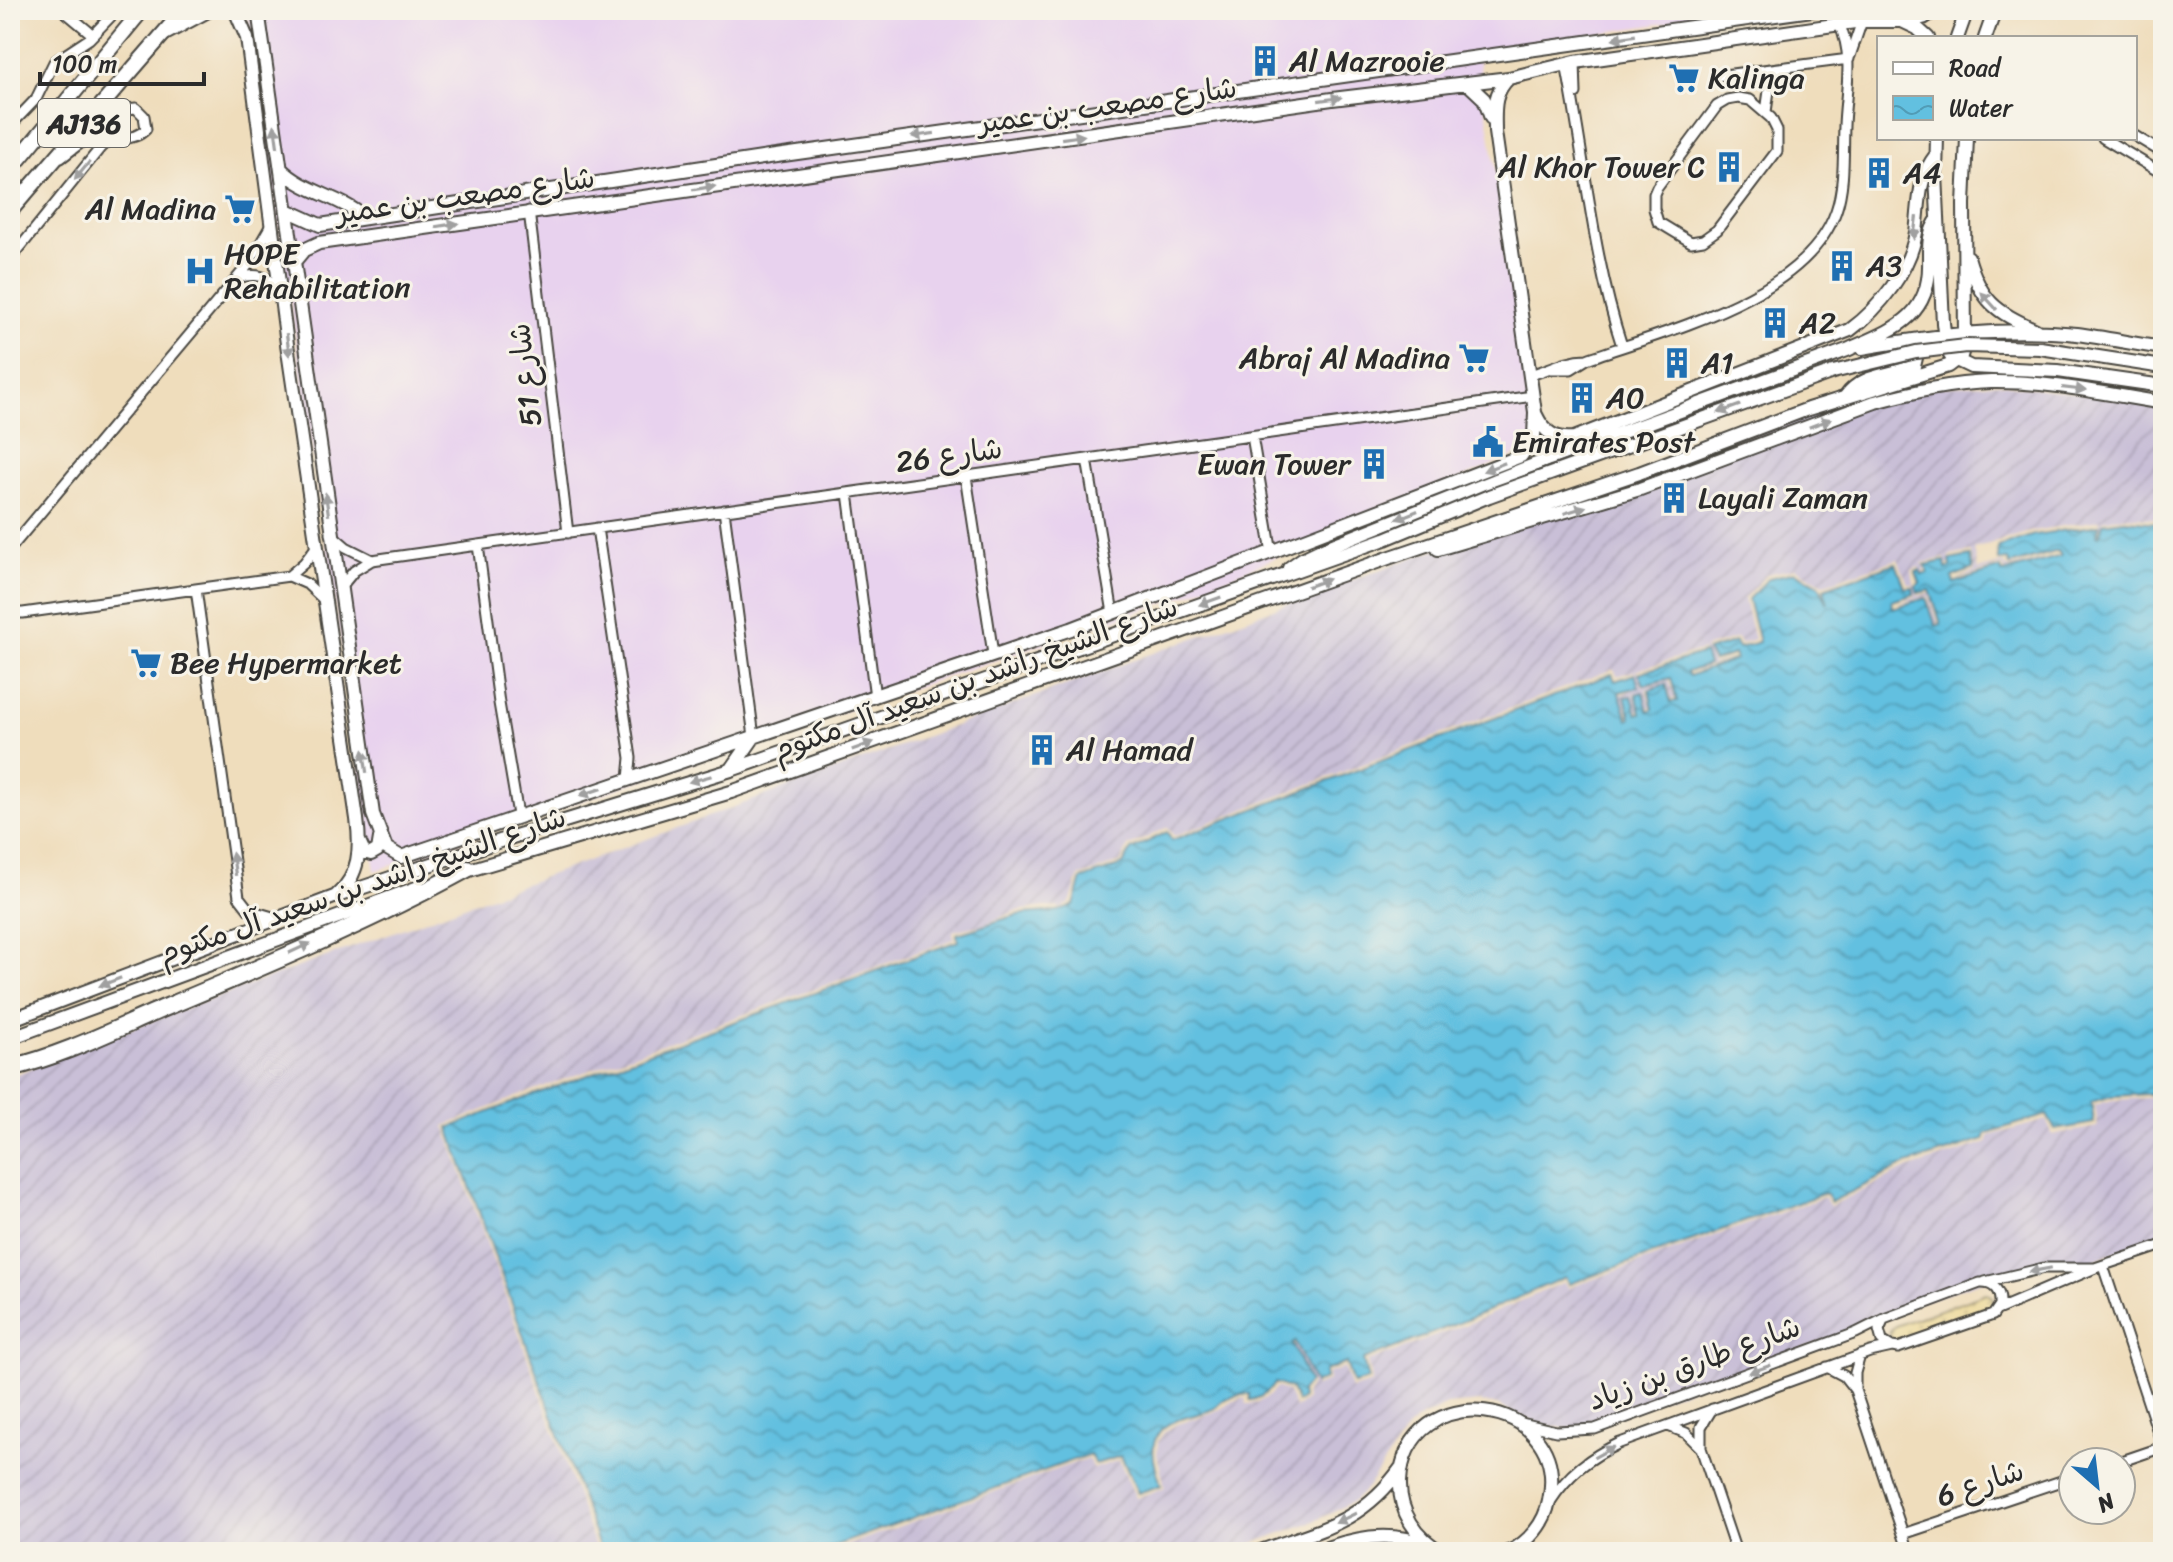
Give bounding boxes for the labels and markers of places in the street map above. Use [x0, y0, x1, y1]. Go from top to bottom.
place label: Al Mazrooie [1288, 34, 1445, 88]
building icon: Al Mazrooie [1248, 44, 1282, 78]
place label: Kalinga [1708, 51, 1805, 105]
supermarket icon: Kalinga [1667, 61, 1701, 95]
place label: Al Khor Tower C [1497, 140, 1705, 194]
place label: A4 [1902, 146, 1941, 200]
building icon: Al Khor Tower C [1712, 150, 1746, 184]
building icon: A4 [1862, 156, 1896, 190]
place label: Al Madina [84, 182, 216, 236]
supermarket icon: Al Madina [223, 192, 257, 226]
place label: HOPE Rehabilitation [224, 227, 411, 315]
place label: A3 [1865, 239, 1902, 293]
building icon: A3 [1825, 249, 1859, 283]
hospital icon: HOPE Rehabilitation [183, 254, 217, 288]
place label: A2 [1798, 296, 1836, 350]
building icon: A2 [1758, 306, 1792, 340]
place label: Abraj Al Madina [1238, 331, 1450, 385]
place label: A1 [1700, 336, 1734, 390]
supermarket icon: Abraj Al Madina [1457, 341, 1491, 375]
building icon: A1 [1660, 346, 1694, 380]
place label: A0 [1605, 371, 1645, 425]
building icon: A0 [1565, 381, 1599, 415]
place label: Emirates Post [1512, 415, 1697, 469]
public building icon: Emirates Post [1471, 425, 1505, 459]
place label: Ewan Tower [1197, 437, 1352, 491]
building icon: Ewan Tower [1357, 447, 1391, 481]
place label: Layali Zaman [1698, 471, 1868, 525]
building icon: Layali Zaman [1657, 481, 1691, 515]
place label: Bee Hypermarket [170, 636, 402, 690]
supermarket icon: Bee Hypermarket [129, 646, 163, 680]
place label: Al Hamad [1065, 723, 1194, 777]
building icon: Al Hamad [1025, 733, 1059, 767]

